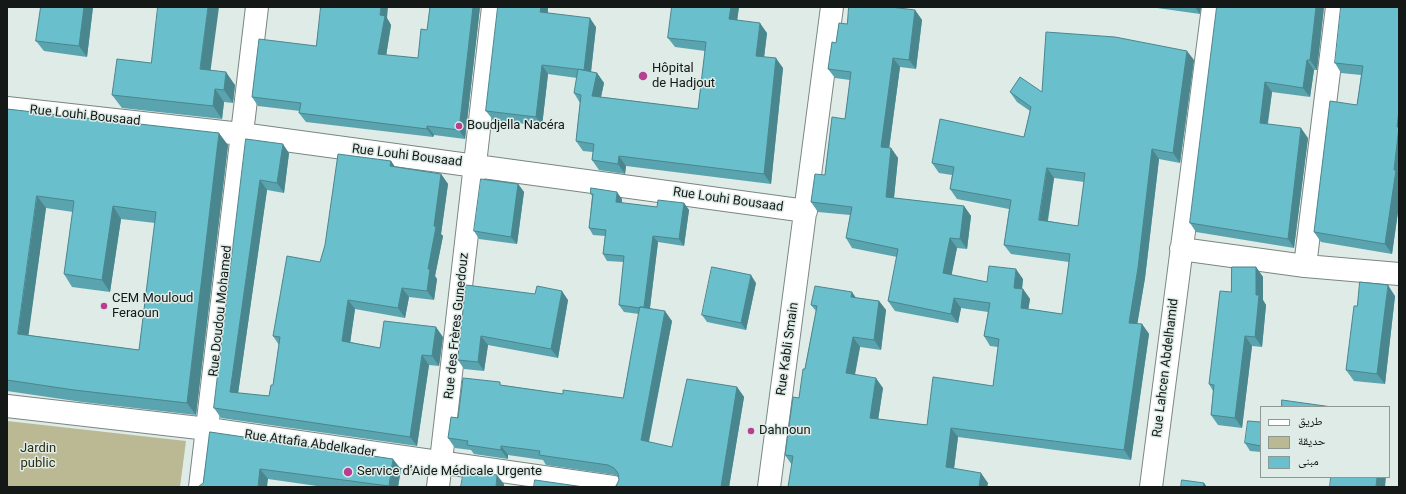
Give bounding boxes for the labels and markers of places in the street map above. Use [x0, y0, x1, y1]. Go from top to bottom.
place label: Hôpital de Hadjout [652, 61, 715, 92]
marker: Hôpital de Hadjout [637, 70, 649, 82]
place label: Boudjella Nacéra [467, 118, 565, 134]
marker: Boudjella Nacéra [454, 121, 464, 131]
place label: CEM Mouloud Feraoun [112, 291, 193, 322]
marker: CEM Mouloud Feraoun [99, 301, 109, 311]
place label: Dahnoun [759, 423, 811, 439]
marker: Dahnoun [746, 426, 756, 436]
place label: Service d’Aide Médicale Urgente [357, 464, 542, 480]
marker: Service d’Aide Médicale Urgente [342, 466, 354, 478]

